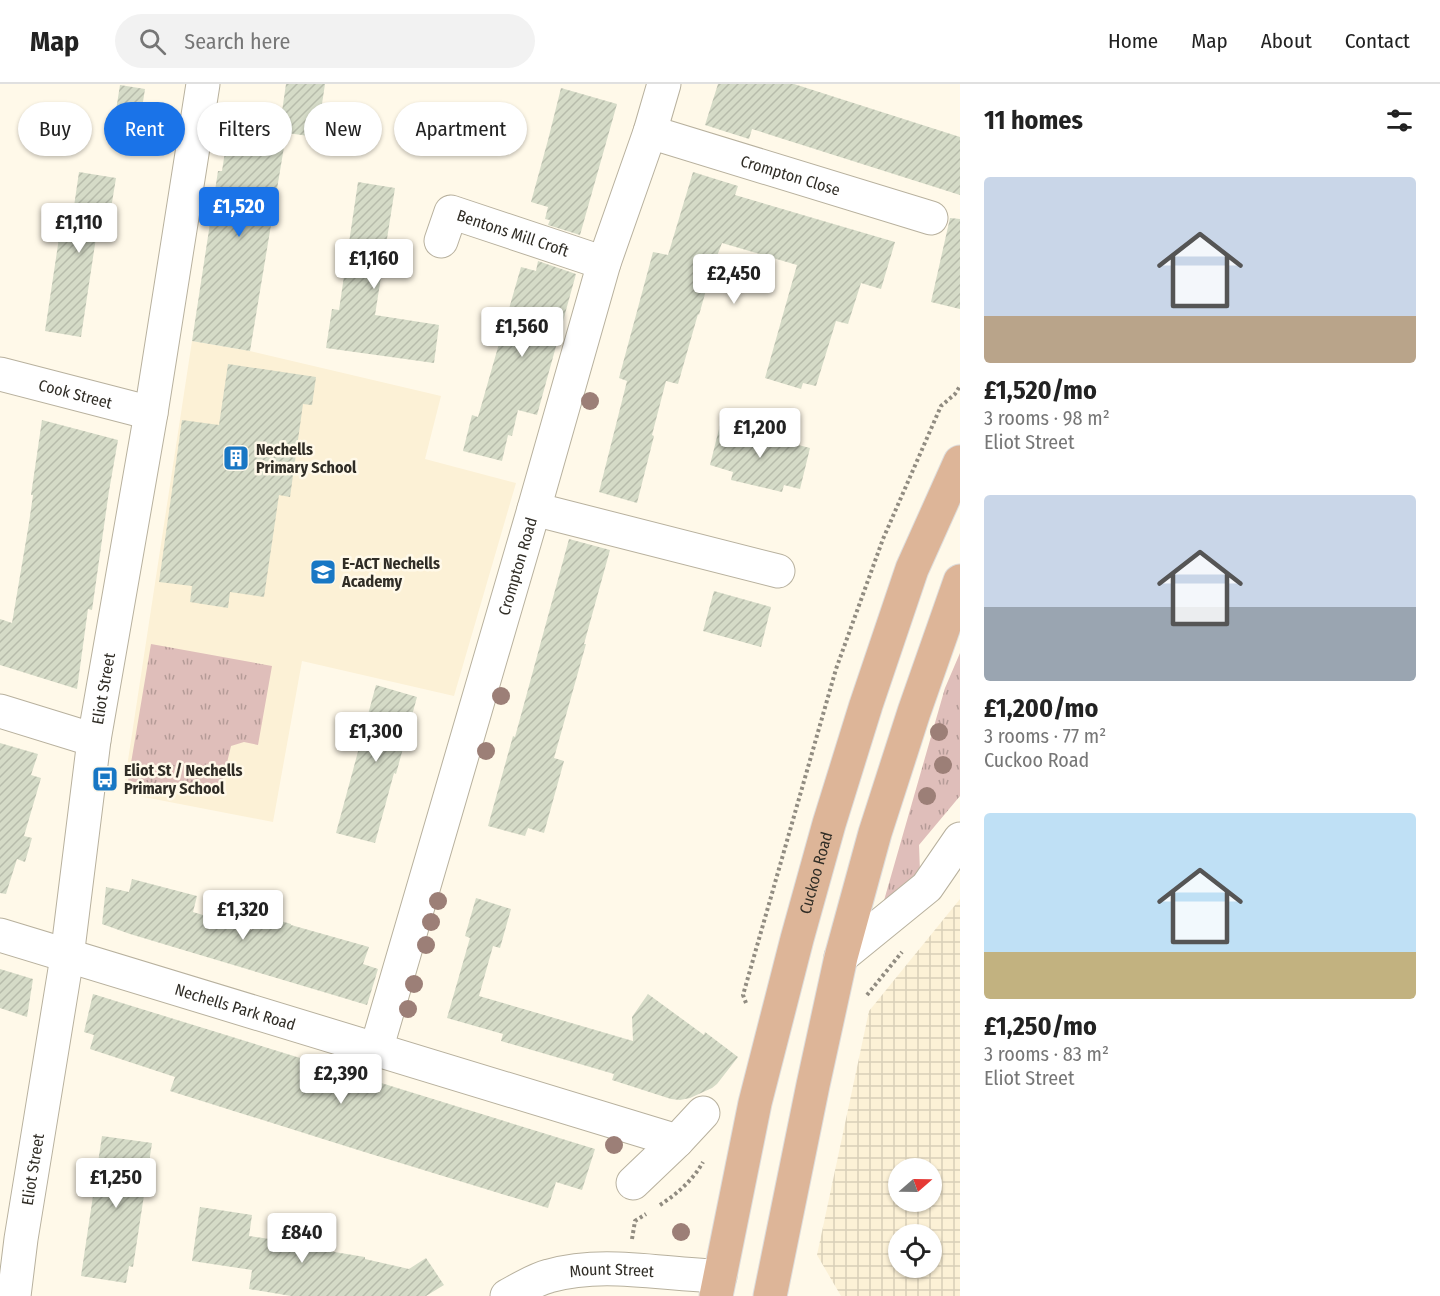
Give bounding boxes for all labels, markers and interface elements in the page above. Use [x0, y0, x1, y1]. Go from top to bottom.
search box [115, 14, 535, 68]
text: Map [30, 25, 79, 58]
icon: search [136, 25, 169, 58]
text: Search here [184, 28, 290, 55]
text: Home [1108, 28, 1158, 54]
text: Map [1191, 28, 1228, 54]
text: About [1261, 28, 1312, 54]
text: Contact [1345, 28, 1410, 54]
chip: Buy [18, 102, 92, 156]
chip: Rent [104, 102, 185, 156]
chip: Filters [197, 102, 292, 156]
chip: New [304, 102, 382, 156]
chip: Apartment [394, 102, 527, 156]
icon: filters [1383, 104, 1416, 137]
text: 11 homes [984, 105, 1083, 136]
street label: Crompton Close [738, 151, 843, 199]
pin: £1,520 [190, 187, 288, 238]
text: £1,520 [213, 194, 265, 218]
pin: £1,110 [30, 203, 128, 254]
street label: Bentons Mill Croft [455, 205, 572, 260]
text: £1,110 [55, 210, 103, 234]
icon: home [1146, 216, 1254, 324]
pin: £1,160 [325, 239, 423, 290]
text: £1,160 [349, 246, 399, 270]
pin: £2,450 [685, 254, 783, 305]
text: £2,450 [707, 261, 761, 285]
pin: £1,560 [473, 307, 571, 358]
text: £1,560 [495, 314, 549, 338]
street label: Cook Street [37, 375, 115, 412]
text: £1,520/mo [984, 375, 1097, 406]
text: 3 rooms · 98 m² [984, 406, 1110, 430]
pin: £1,200 [711, 408, 809, 459]
text: £1,200 [733, 415, 787, 439]
text: Eliot Street [984, 430, 1075, 454]
place label: Nechells Primary School [256, 440, 357, 477]
building icon: Nechells Primary School [221, 443, 251, 473]
street label: Crompton Road [494, 515, 541, 617]
icon: home [1146, 534, 1254, 642]
place label: E-ACT Nechells Academy [341, 554, 440, 591]
school or university icon: E-ACT Nechells Academy [308, 557, 338, 587]
street label: Eliot Street [87, 651, 119, 726]
text: £1,200/mo [984, 693, 1098, 724]
pin: £1,300 [327, 712, 425, 763]
text: £1,300 [349, 719, 403, 743]
text: 3 rooms · 77 m² [984, 724, 1106, 748]
text: Cuckoo Road [984, 748, 1089, 772]
place label: Eliot St / Nechells Primary School [124, 761, 242, 798]
bus stop icon: Eliot St / Nechells Primary School [90, 764, 120, 794]
street label: Cuckoo Road [795, 830, 836, 916]
icon: home [1146, 852, 1254, 960]
pin: £1,320 [194, 890, 292, 941]
text: £1,320 [217, 897, 269, 921]
street label: Nechells Park Road [173, 979, 298, 1034]
text: £1,250/mo [984, 1011, 1097, 1042]
text: 3 rooms · 83 m² [984, 1042, 1109, 1066]
pin: £2,390 [292, 1054, 390, 1105]
text: £2,390 [314, 1061, 368, 1085]
text: Eliot Street [984, 1066, 1075, 1090]
street label: Eliot Street [17, 1131, 48, 1207]
pin: £1,250 [67, 1158, 165, 1209]
north arrow [888, 1158, 942, 1212]
map controls [888, 1158, 942, 1278]
text: £1,250 [90, 1165, 142, 1189]
pin: £840 [266, 1213, 338, 1264]
text: £840 [281, 1220, 323, 1244]
button: locate [888, 1224, 942, 1278]
street label: Mount Street [568, 1259, 656, 1281]

